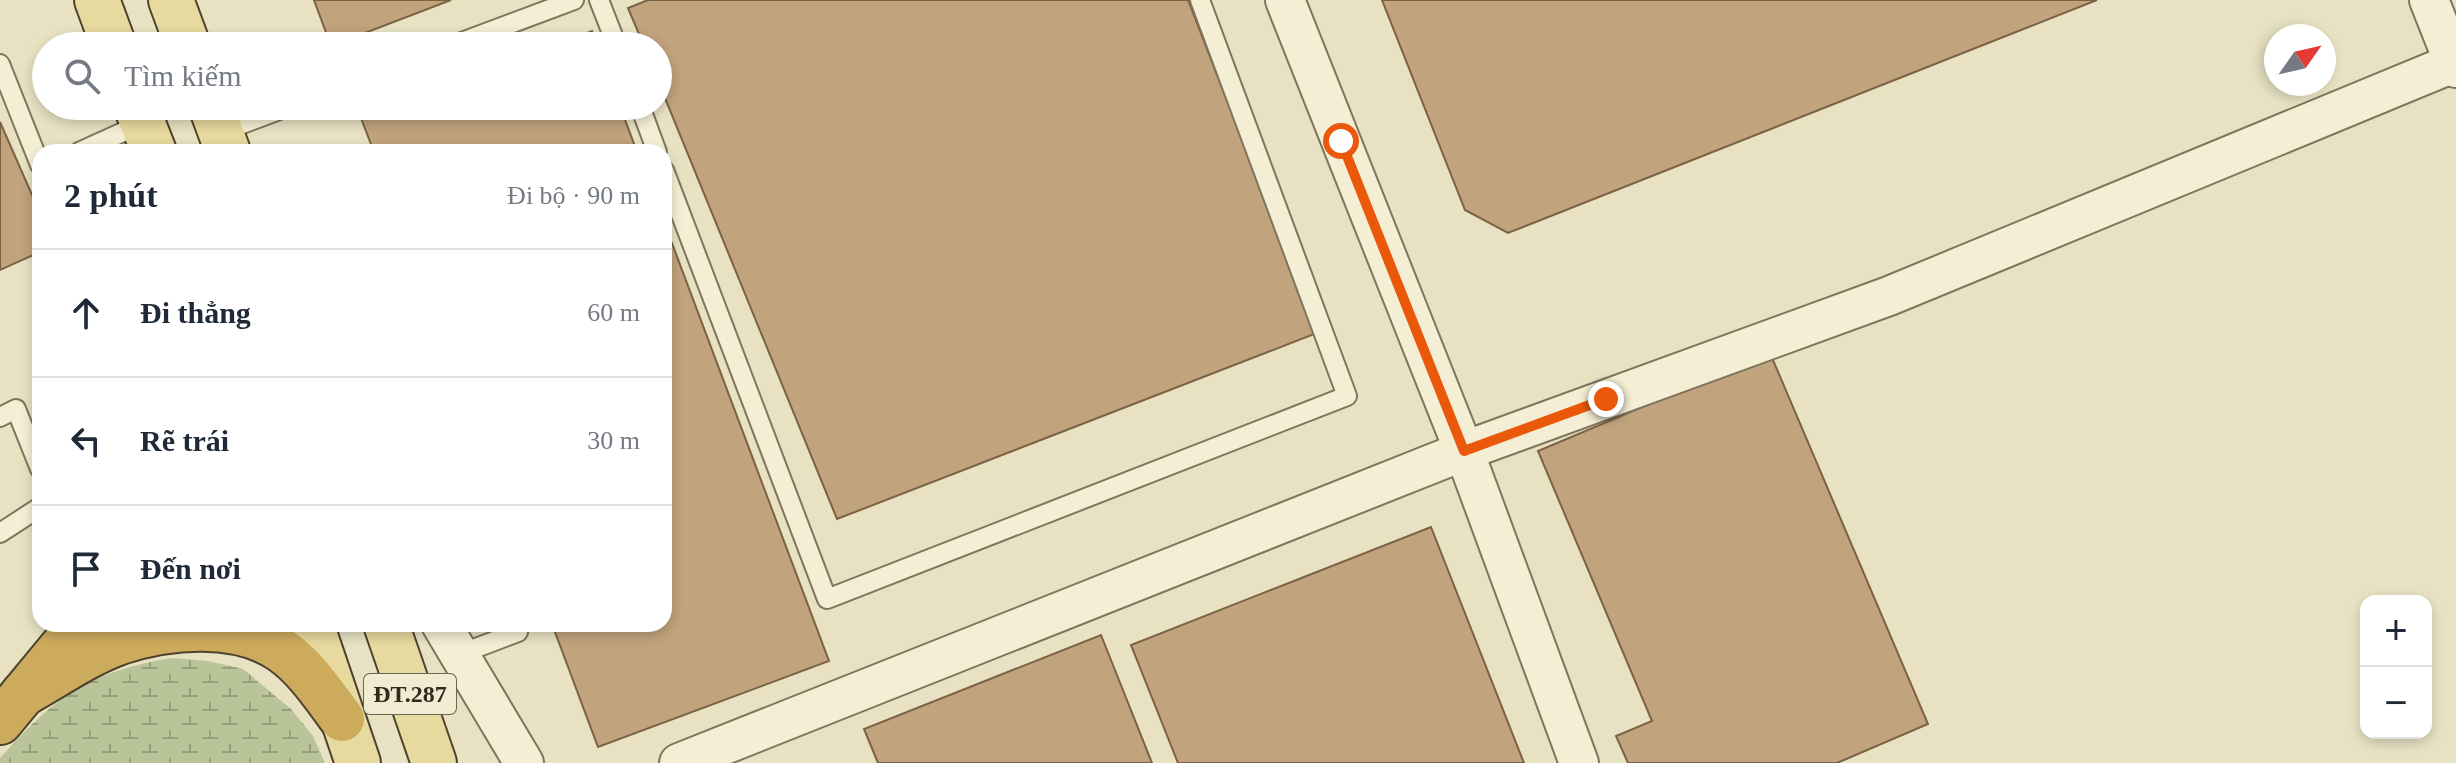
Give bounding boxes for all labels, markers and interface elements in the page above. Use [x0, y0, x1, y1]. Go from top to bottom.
north arrow [2264, 24, 2336, 96]
search box [32, 32, 672, 120]
icon: search [60, 54, 104, 98]
text: Tìm kiếm [124, 59, 241, 92]
route start [1323, 123, 1359, 159]
text: 2 phút [64, 177, 158, 214]
text: Đi bộ · 90 m [507, 181, 640, 210]
icon: ahead [64, 291, 108, 335]
text: Đi thẳng [140, 296, 251, 329]
text: 60 m [587, 298, 640, 327]
route end [1588, 381, 1624, 417]
icon: left [64, 419, 108, 463]
text: Rẽ trái [140, 424, 229, 457]
text: 30 m [587, 426, 640, 455]
icon: arrive [64, 547, 108, 591]
text: Đến nơi [140, 552, 241, 585]
map controls [2360, 595, 2432, 739]
button: + [2360, 595, 2432, 667]
button: − [2360, 667, 2432, 739]
road number: ĐT.287 [364, 674, 456, 714]

